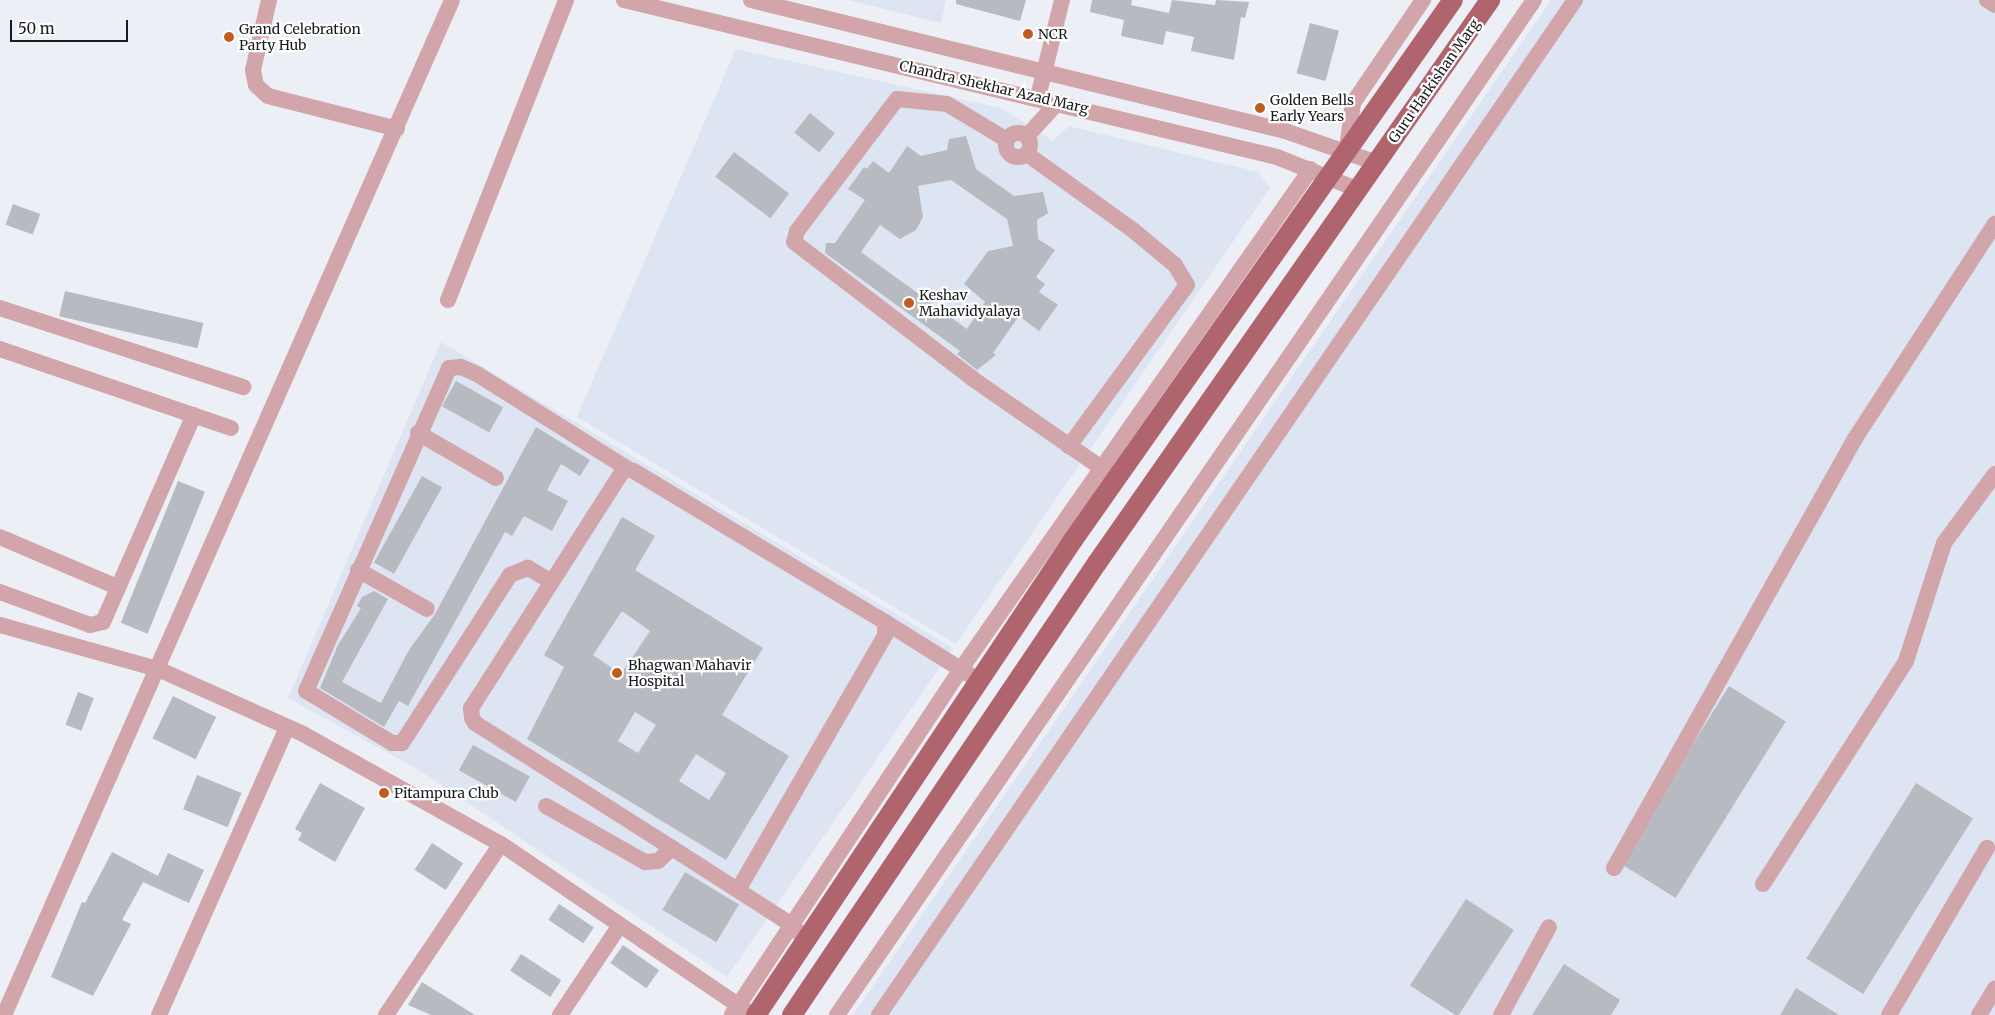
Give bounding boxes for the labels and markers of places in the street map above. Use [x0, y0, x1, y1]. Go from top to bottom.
place label: Grand Celebration Party Hub [239, 21, 361, 54]
place label: NCR [1038, 26, 1068, 42]
marker: NCR [1022, 28, 1034, 40]
marker: Grand Celebration Party Hub [223, 31, 235, 43]
place label: Golden Bells Early Years [1270, 92, 1354, 124]
marker: Golden Bells Early Years [1254, 102, 1266, 114]
place label: Keshav Mahavidyalaya [919, 287, 1020, 320]
marker: Keshav Mahavidyalaya [903, 297, 915, 309]
place label: Bhagwan Mahavir Hospital [628, 657, 751, 690]
marker: Bhagwan Mahavir Hospital [610, 666, 624, 680]
place label: Pitampura Club [394, 785, 499, 801]
marker: Pitampura Club [378, 787, 390, 799]

